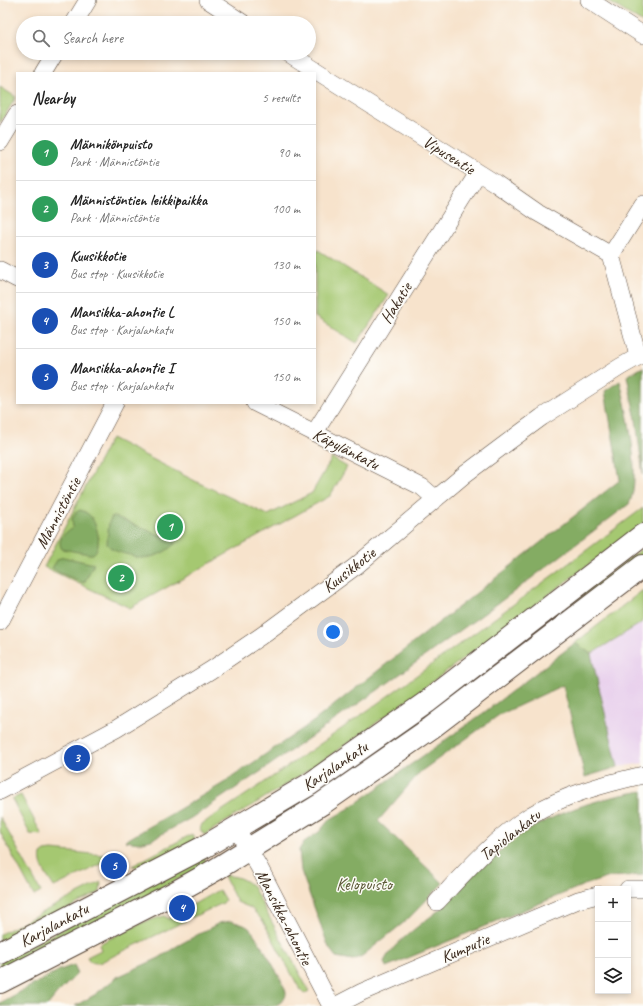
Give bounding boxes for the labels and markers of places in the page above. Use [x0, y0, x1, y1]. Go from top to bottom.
pin: 1 [157, 512, 183, 542]
pin: 2 [108, 563, 134, 593]
pin: 3 [64, 743, 90, 773]
pin: 5 [101, 851, 127, 881]
pin: 4 [169, 893, 195, 923]

